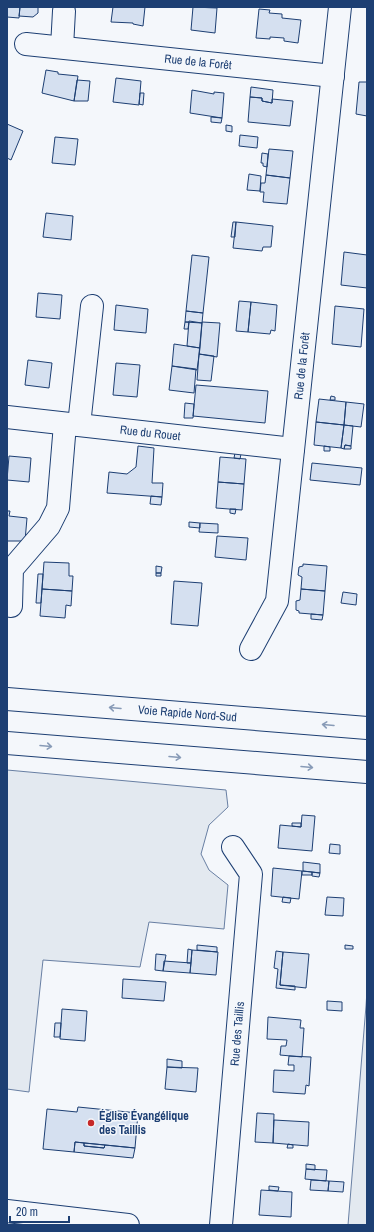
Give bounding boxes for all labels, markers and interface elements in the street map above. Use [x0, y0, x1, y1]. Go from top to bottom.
street label: Rue de la Forêt [164, 50, 233, 73]
street label: Rue de la Forêt [290, 331, 313, 400]
street label: Rue du Rouet [119, 422, 181, 444]
street label: Voie Rapide Nord-Sud [137, 702, 238, 725]
one-way arrow [109, 704, 122, 711]
one-way arrow [322, 721, 335, 728]
one-way arrow [39, 743, 52, 750]
one-way arrow [168, 753, 181, 760]
one-way arrow [300, 764, 313, 771]
street label: Rue des Taillis [227, 1001, 248, 1067]
place label: Église Évangélique des Taillis [99, 1108, 189, 1138]
marker: Église Évangélique des Taillis [86, 1118, 96, 1128]
scale bar [10, 1198, 69, 1224]
text: 20 m [16, 1204, 38, 1220]

